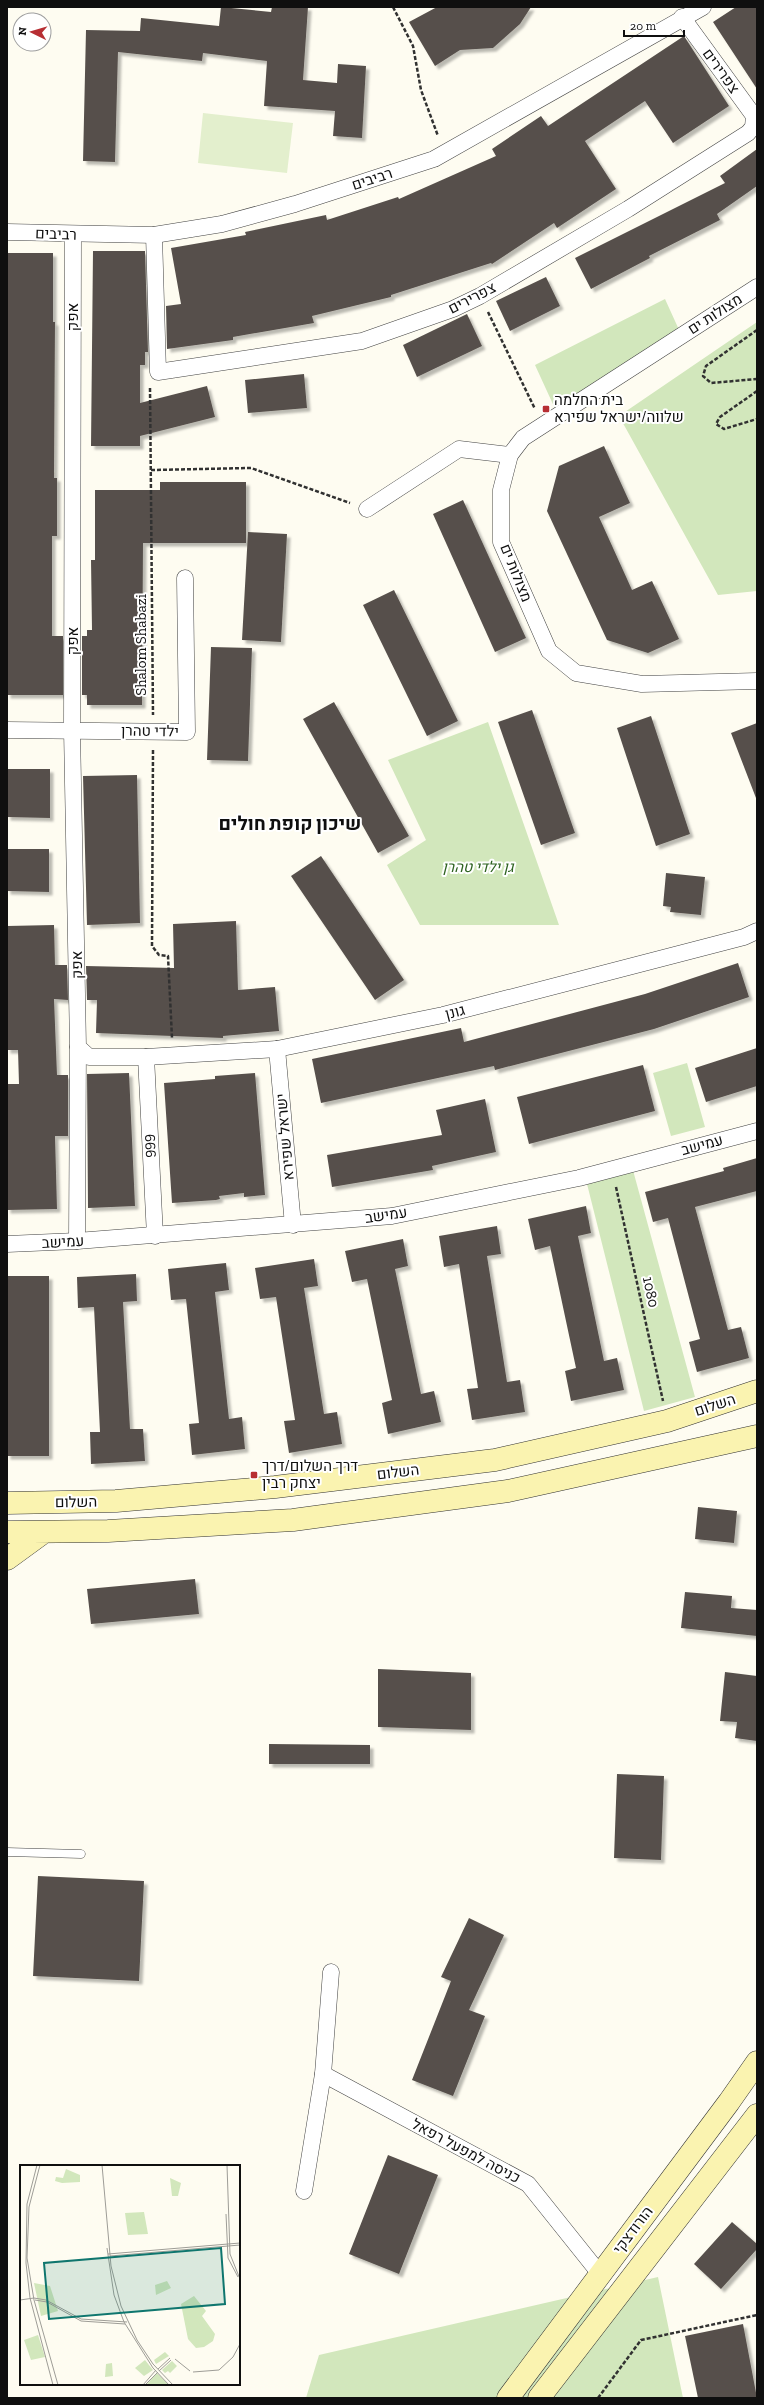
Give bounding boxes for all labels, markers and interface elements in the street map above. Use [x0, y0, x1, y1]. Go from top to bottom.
north arrow [12, 12, 52, 52]
scale bar [624, 12, 684, 38]
text: 20 m [630, 19, 657, 33]
text: N [16, 26, 29, 36]
street label: צפרירים [699, 45, 743, 97]
street label: רביבים [349, 164, 395, 194]
street label: רביבים [35, 224, 77, 244]
street label: צפרירים [445, 278, 499, 318]
street label: מצולות ים [684, 290, 746, 338]
street label: אפק [64, 303, 82, 331]
place label: בית החלמה שלווה/ישראל שפירא [554, 391, 684, 426]
marker: בית החלמה שלווה/ישראל שפירא [541, 404, 551, 414]
street label: מצולות ים [496, 541, 536, 605]
street label: Shalom Shabazi [132, 594, 150, 696]
street label: אפק [64, 627, 82, 655]
street label: ילדי טהרן [121, 721, 179, 741]
district label: שיכון קופת חולים [219, 812, 361, 835]
park label: גן ילדי טהרן [442, 858, 515, 876]
street label: אפק [68, 951, 86, 979]
street label: גונן [443, 1001, 467, 1023]
street label: ישראל שפירא [272, 1093, 298, 1181]
street label: עמישב [679, 1131, 725, 1159]
street label: 666 [141, 1133, 160, 1158]
street label: עמישב [364, 1203, 408, 1227]
street label: עמישב [41, 1232, 85, 1252]
street label: 1080 [639, 1275, 663, 1309]
street label: השלום [692, 1390, 738, 1420]
place label: דרך השלום/דרך יצחק רבין [262, 1457, 358, 1492]
street label: השלום [376, 1460, 420, 1484]
marker: דרך השלום/דרך יצחק רבין [249, 1470, 259, 1480]
street label: השלום [55, 1493, 97, 1511]
street label: כניסה למפעל רפאל [409, 2115, 523, 2187]
inset map [20, 2165, 240, 2385]
street label: הורודצקי [609, 2203, 657, 2257]

